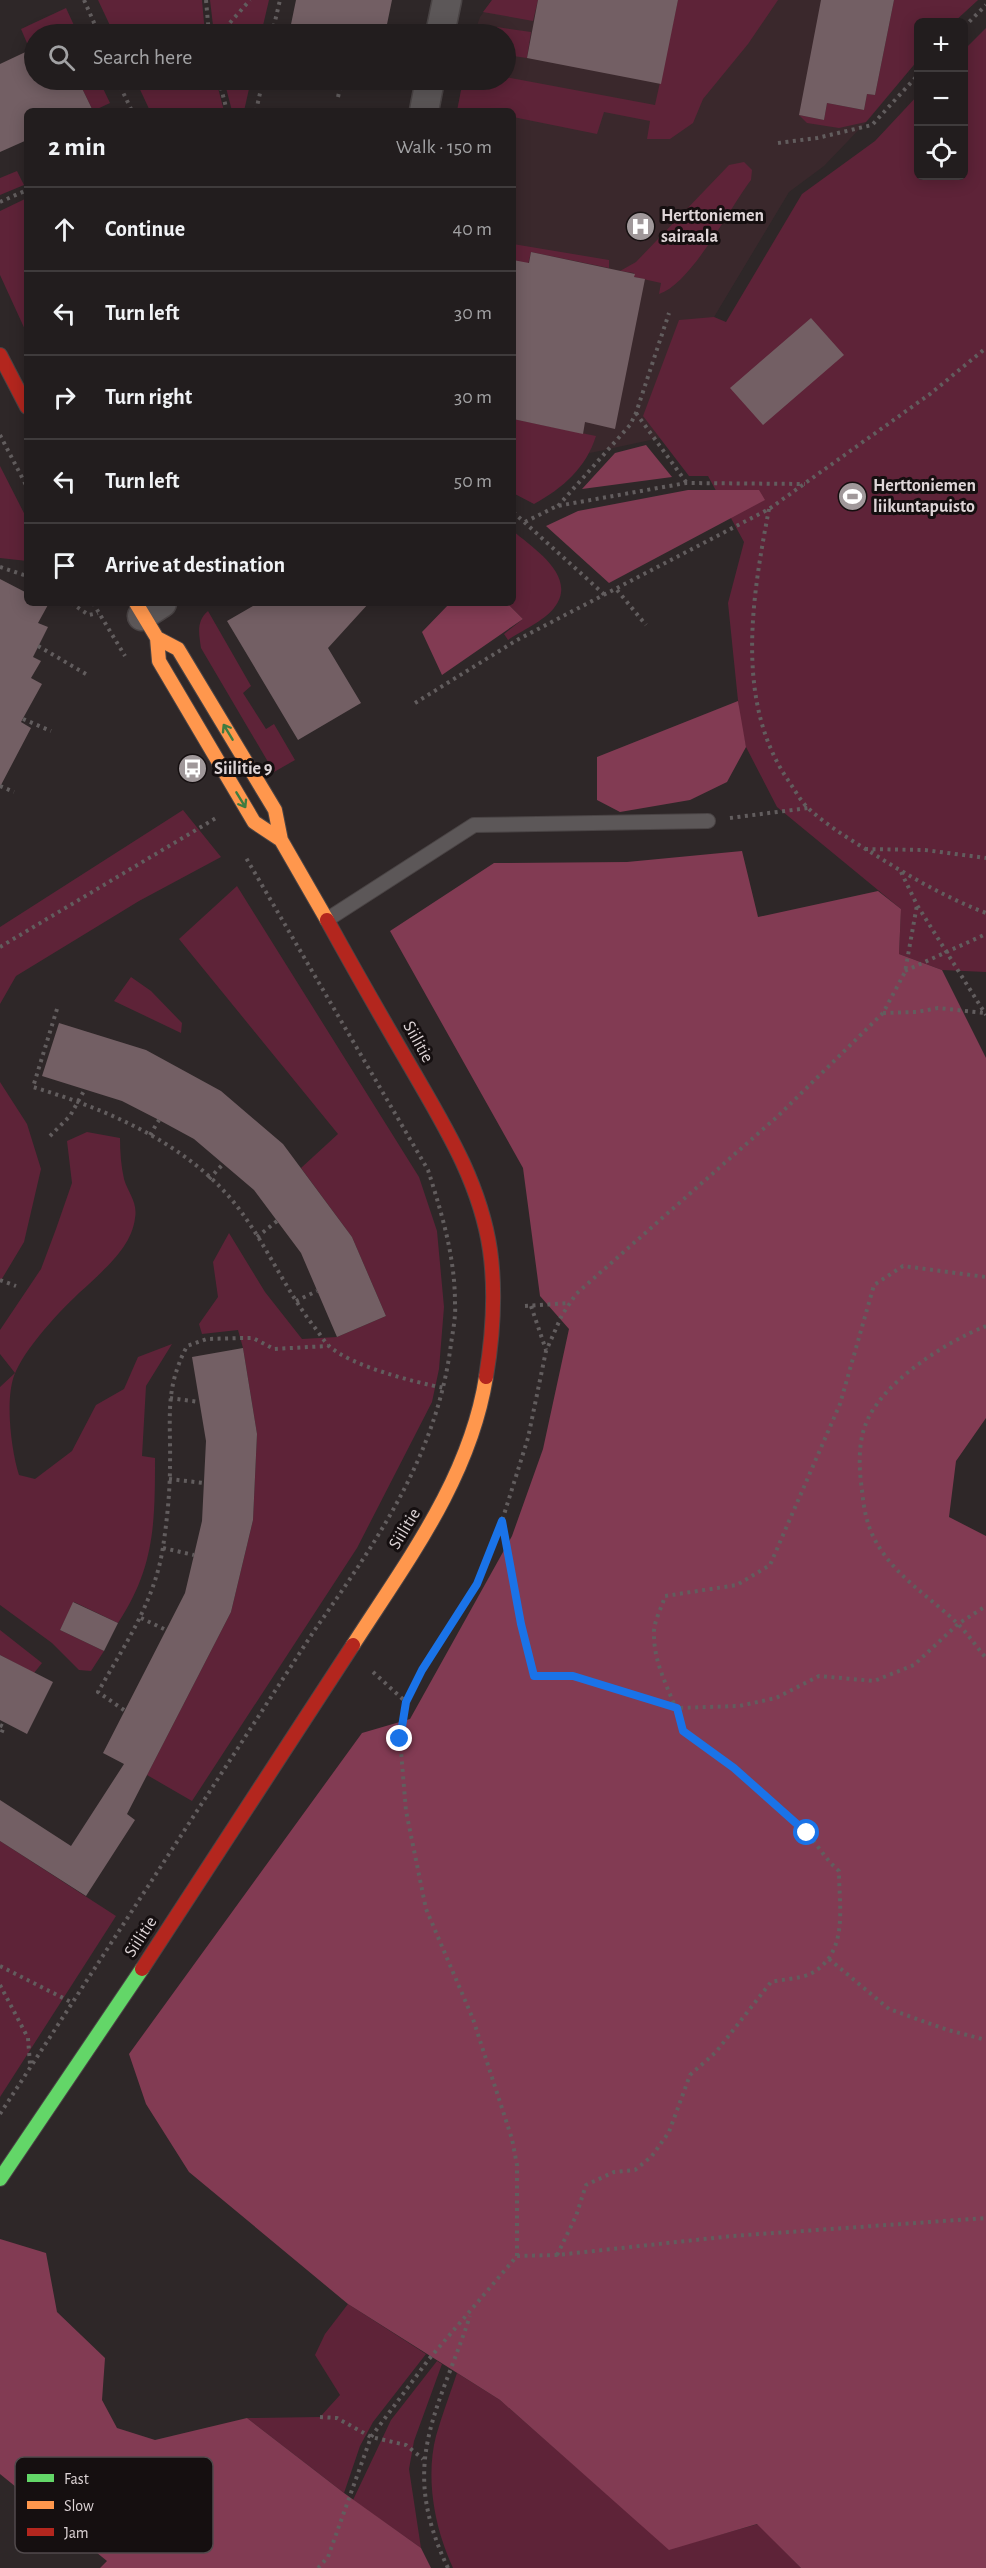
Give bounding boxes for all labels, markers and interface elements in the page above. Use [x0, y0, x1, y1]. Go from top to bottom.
map controls [914, 18, 968, 180]
button: + [914, 18, 968, 72]
search box [24, 24, 516, 90]
icon: search [45, 41, 78, 74]
text: Search here [93, 46, 192, 68]
button: − [914, 72, 968, 126]
button: locate [914, 126, 968, 180]
text: 2 min [48, 134, 106, 160]
text: Walk · 150 m [396, 137, 492, 157]
place label: Herttoniemen sairaala [661, 207, 764, 246]
hospital icon: Herttoniemen sairaala [624, 210, 656, 242]
icon: ahead [48, 213, 81, 246]
text: Continue [105, 218, 185, 240]
text: 40 m [453, 219, 492, 239]
icon: left [48, 297, 81, 330]
text: Turn left [105, 302, 179, 324]
text: 30 m [454, 303, 492, 323]
icon: right [48, 381, 81, 414]
text: Turn right [105, 386, 192, 408]
text: 30 m [454, 387, 492, 407]
icon: left [48, 465, 81, 498]
text: Turn left [105, 470, 179, 492]
text: 50 m [454, 471, 492, 491]
place label: Herttoniemen liikuntapuisto [873, 477, 976, 516]
sports icon: Herttoniemen liikuntapuisto [836, 480, 868, 512]
icon: arrive [48, 549, 81, 582]
text: Arrive at destination [105, 554, 285, 576]
one-way arrow [222, 724, 234, 741]
bus stop icon: Siilitie 9 [177, 753, 209, 785]
place label: Siilitie 9 [214, 760, 273, 778]
one-way arrow [236, 791, 248, 808]
street label: Siilitie [399, 1018, 437, 1066]
street label: Siilitie [386, 1505, 424, 1553]
route end [386, 1725, 412, 1751]
route start [793, 1819, 819, 1845]
street label: Siilitie [121, 1913, 161, 1961]
legend [15, 2457, 213, 2553]
text: Fast [64, 2471, 89, 2487]
text: Slow [64, 2498, 94, 2514]
text: Jam [64, 2525, 89, 2541]

